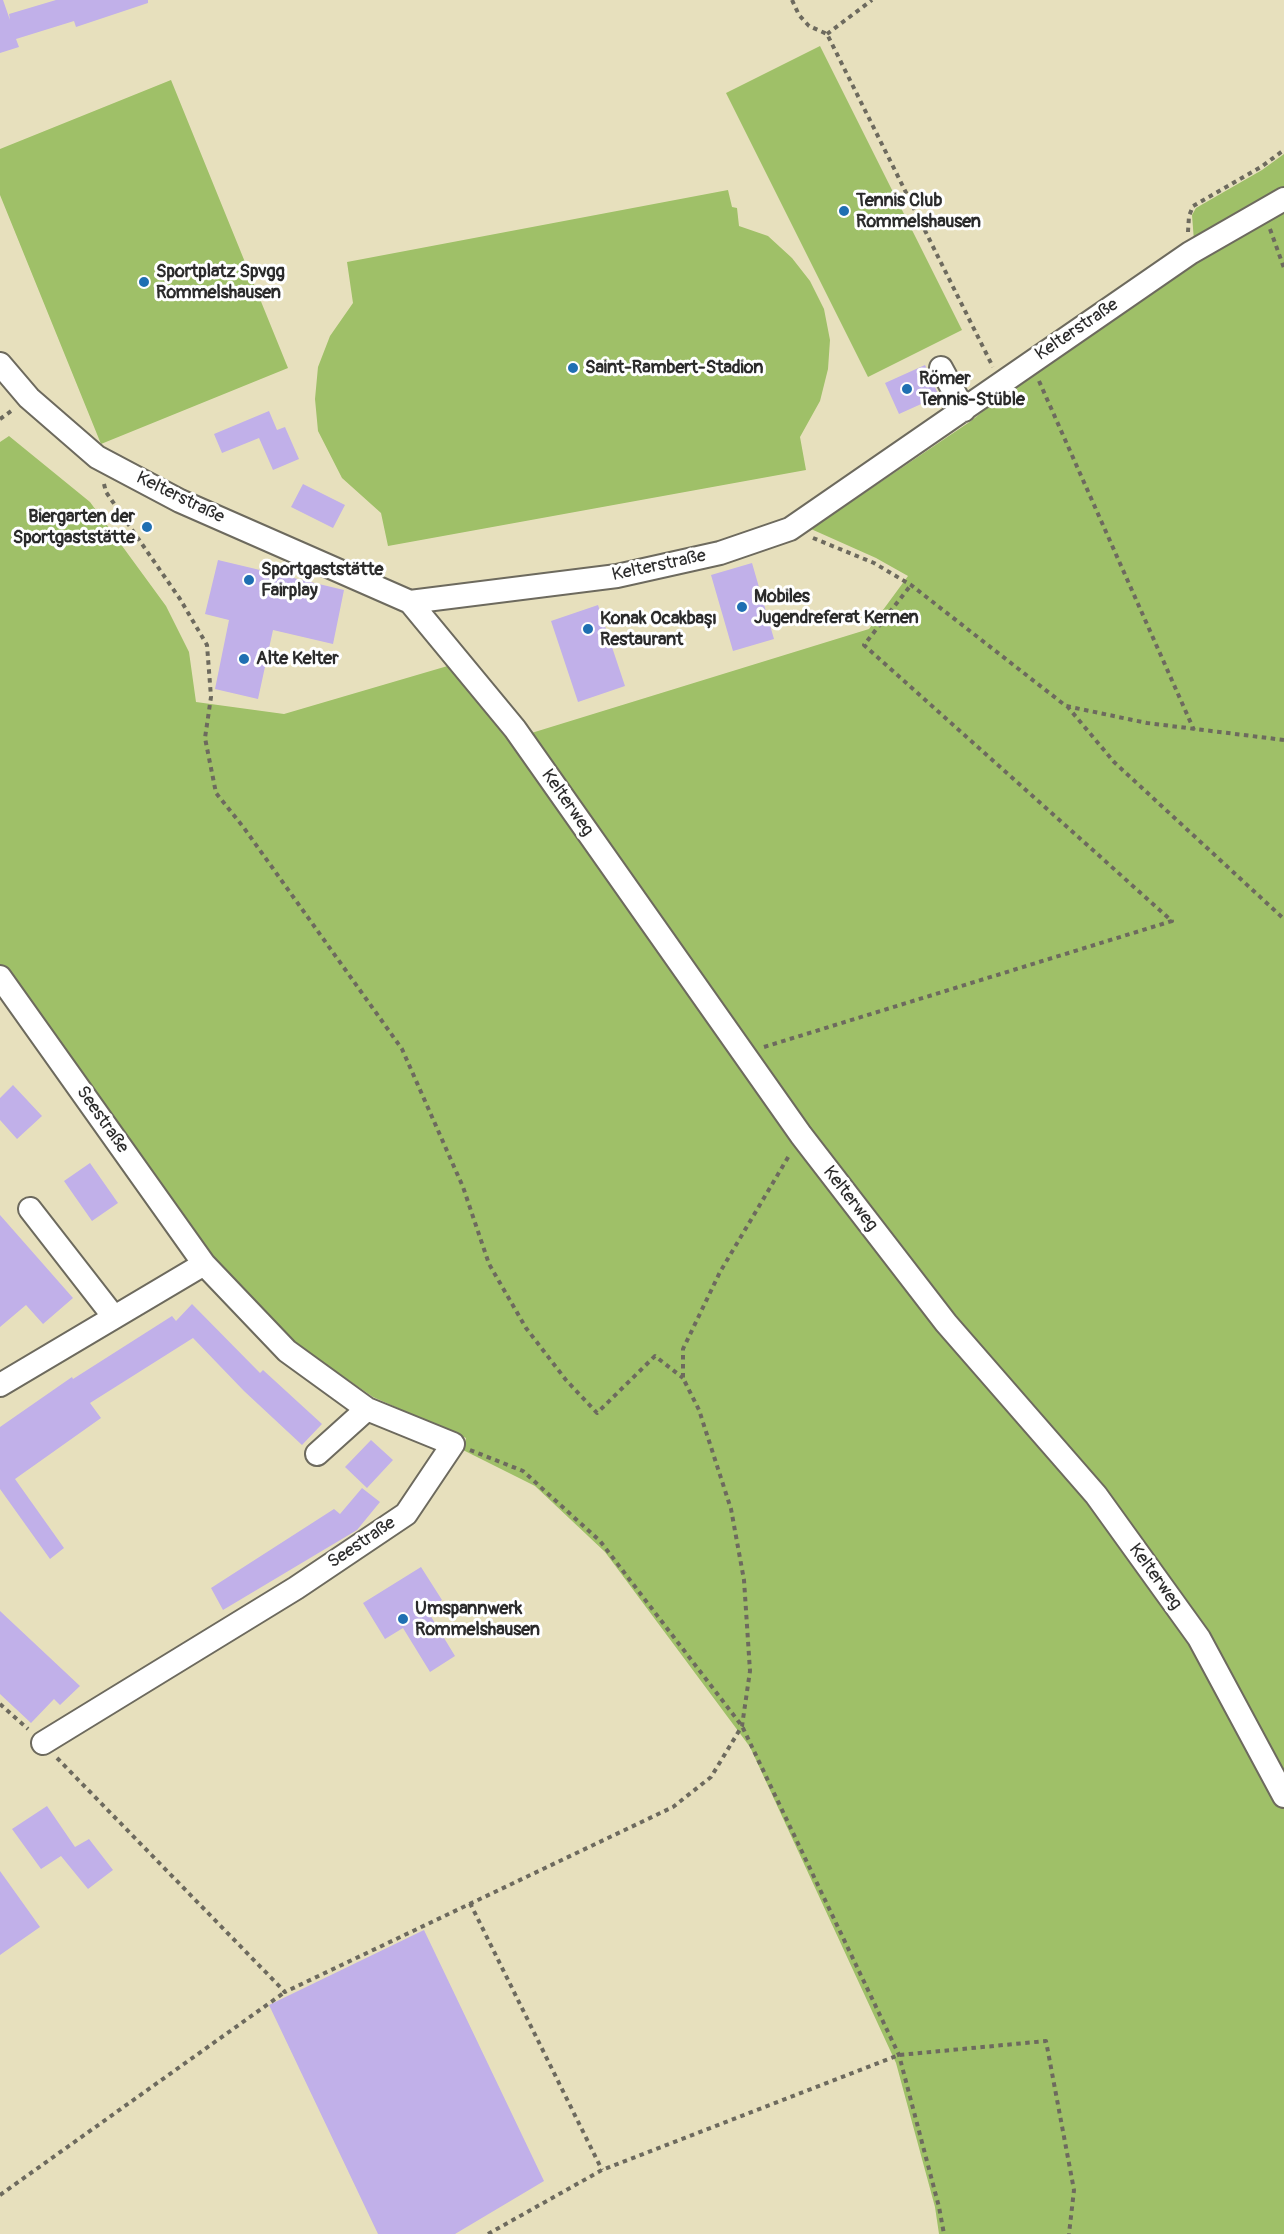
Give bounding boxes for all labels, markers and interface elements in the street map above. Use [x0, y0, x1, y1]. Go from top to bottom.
place label: Tennis Club Rommelshausen [856, 190, 981, 232]
marker: Tennis Club Rommelshausen [837, 204, 851, 218]
place label: Sportplatz Spvgg Rommelshausen [156, 261, 285, 304]
marker: Sportplatz Spvgg Rommelshausen [137, 275, 151, 289]
street label: Kelterstraße [1031, 294, 1123, 366]
place label: Saint-Rambert-Stadion [585, 357, 763, 379]
marker: Saint-Rambert-Stadion [566, 361, 580, 375]
place label: Römer Tennis-Stüble [919, 368, 1025, 410]
marker: Römer Tennis-Stüble [900, 382, 914, 396]
street label: Kelterstraße [132, 467, 228, 529]
place label: Biergarten der Sportgaststätte [13, 506, 135, 548]
marker: Biergarten der Sportgaststätte [140, 520, 154, 534]
street label: Kelterstraße [610, 546, 708, 586]
place label: Sportgaststätte Fairplay [261, 559, 383, 602]
marker: Sportgaststätte Fairplay [242, 573, 256, 587]
place label: Mobiles Jugendreferat Kernen [754, 586, 919, 628]
marker: Mobiles Jugendreferat Kernen [735, 600, 749, 614]
place label: Konak Ocakbaşı Restaurant [600, 608, 717, 650]
marker: Konak Ocakbaşı Restaurant [581, 622, 595, 636]
place label: Alte Kelter [256, 648, 339, 670]
marker: Alte Kelter [237, 652, 251, 666]
street label: Kelterweg [536, 765, 598, 841]
street label: Seestraße [71, 1082, 133, 1158]
street label: Kelterweg [818, 1162, 882, 1236]
street label: Seestraße [324, 1513, 400, 1573]
street label: Kelterweg [1124, 1540, 1186, 1614]
place label: Umspannwerk Rommelshausen [415, 1598, 540, 1640]
marker: Umspannwerk Rommelshausen [396, 1612, 410, 1626]

